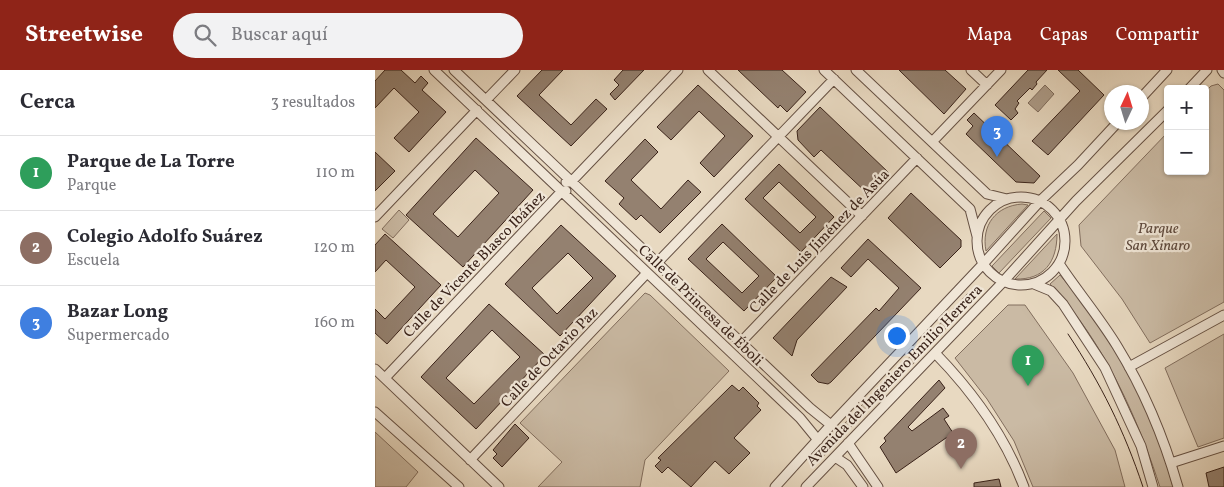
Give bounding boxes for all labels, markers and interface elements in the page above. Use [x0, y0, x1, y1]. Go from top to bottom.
search box [173, 13, 523, 58]
text: Streetwise [25, 18, 143, 52]
icon: search [191, 21, 219, 49]
text: Buscar aquí [231, 22, 328, 48]
text: Mapa [967, 23, 1012, 48]
text: Capas [1040, 23, 1088, 48]
text: Compartir [1116, 23, 1199, 48]
north arrow [1104, 85, 1149, 130]
map controls [1164, 85, 1209, 175]
button: + [1164, 85, 1209, 130]
text: Cerca [20, 88, 75, 117]
text: 3 resultados [271, 92, 355, 114]
pin: 3 [981, 116, 1013, 157]
button: − [1164, 130, 1209, 175]
text: Parque de La Torre [67, 149, 235, 175]
text: 1 [33, 162, 39, 184]
text: 110 m [316, 162, 355, 184]
street label: Calle de Luis Jiménez de Asúa [745, 165, 895, 319]
text: Parque [67, 175, 116, 197]
street label: Calle de Vicente Blasco Ibáñez [399, 187, 551, 343]
park label: Parque San Xinaro [1126, 219, 1190, 257]
text: Colegio Adolfo Suárez [67, 224, 263, 250]
text: 2 [32, 237, 40, 259]
text: 120 m [313, 237, 355, 259]
street label: Calle de Princesa de Éboli [633, 241, 767, 372]
text: Escuela [67, 250, 120, 272]
street label: Avenida del Ingeniero Emilio Herrera [802, 280, 988, 472]
text: Bazar Long [67, 299, 168, 325]
street label: Calle de Octavio Paz [497, 303, 603, 413]
text: 3 [32, 312, 40, 334]
text: 160 m [314, 312, 355, 334]
your location [884, 323, 910, 349]
text: Supermercado [67, 325, 169, 347]
pin: 1 [1012, 345, 1044, 386]
pin: 2 [945, 428, 977, 469]

